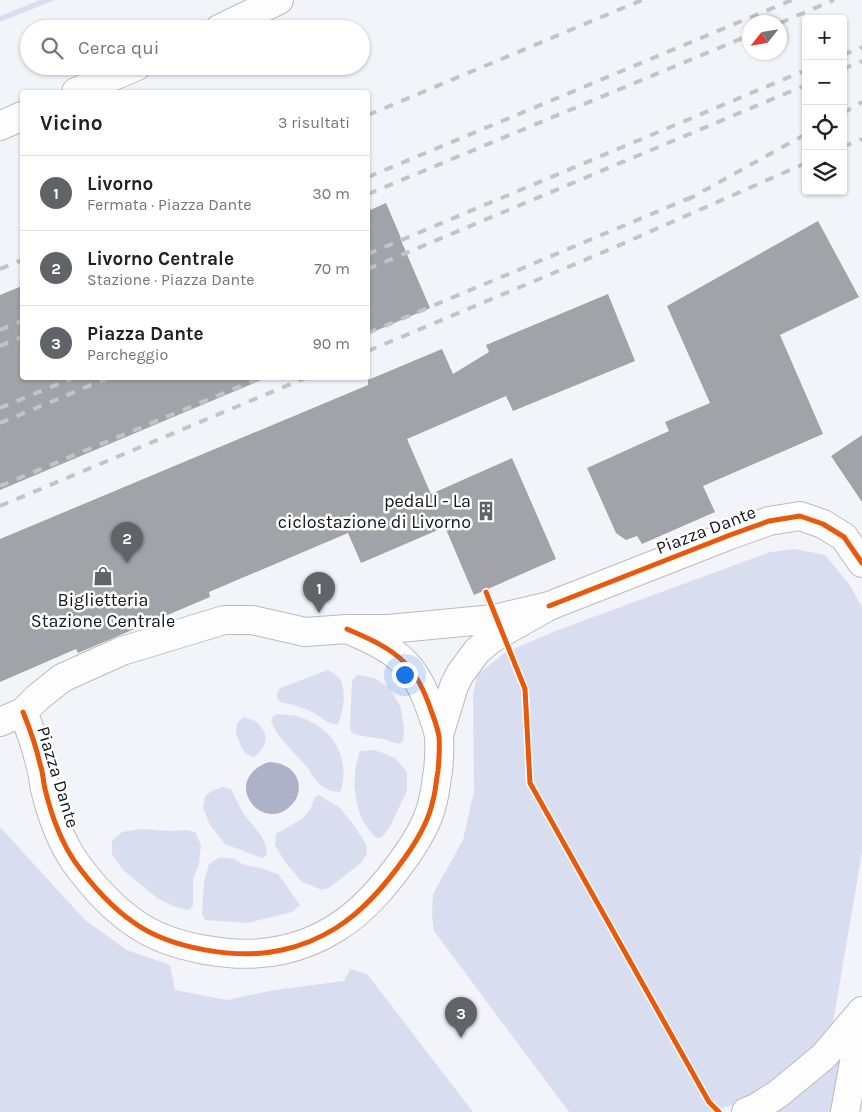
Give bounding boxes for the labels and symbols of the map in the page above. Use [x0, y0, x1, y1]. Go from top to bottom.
north arrow [742, 15, 787, 60]
place label: pedaLI - La ciclostazione di Livorno [278, 490, 471, 533]
building icon: pedaLI - La ciclostazione di Livorno [475, 500, 497, 522]
street label: Piazza Dante [653, 501, 759, 559]
pin: 2 [111, 522, 143, 563]
shop icon: Biglietteria Stazione Centrale [92, 565, 114, 587]
pin: 1 [303, 572, 335, 613]
place label: Biglietteria Stazione Centrale [31, 589, 175, 632]
your location [392, 662, 418, 688]
street label: Piazza Dante [32, 723, 84, 831]
pin: 3 [445, 997, 477, 1038]

